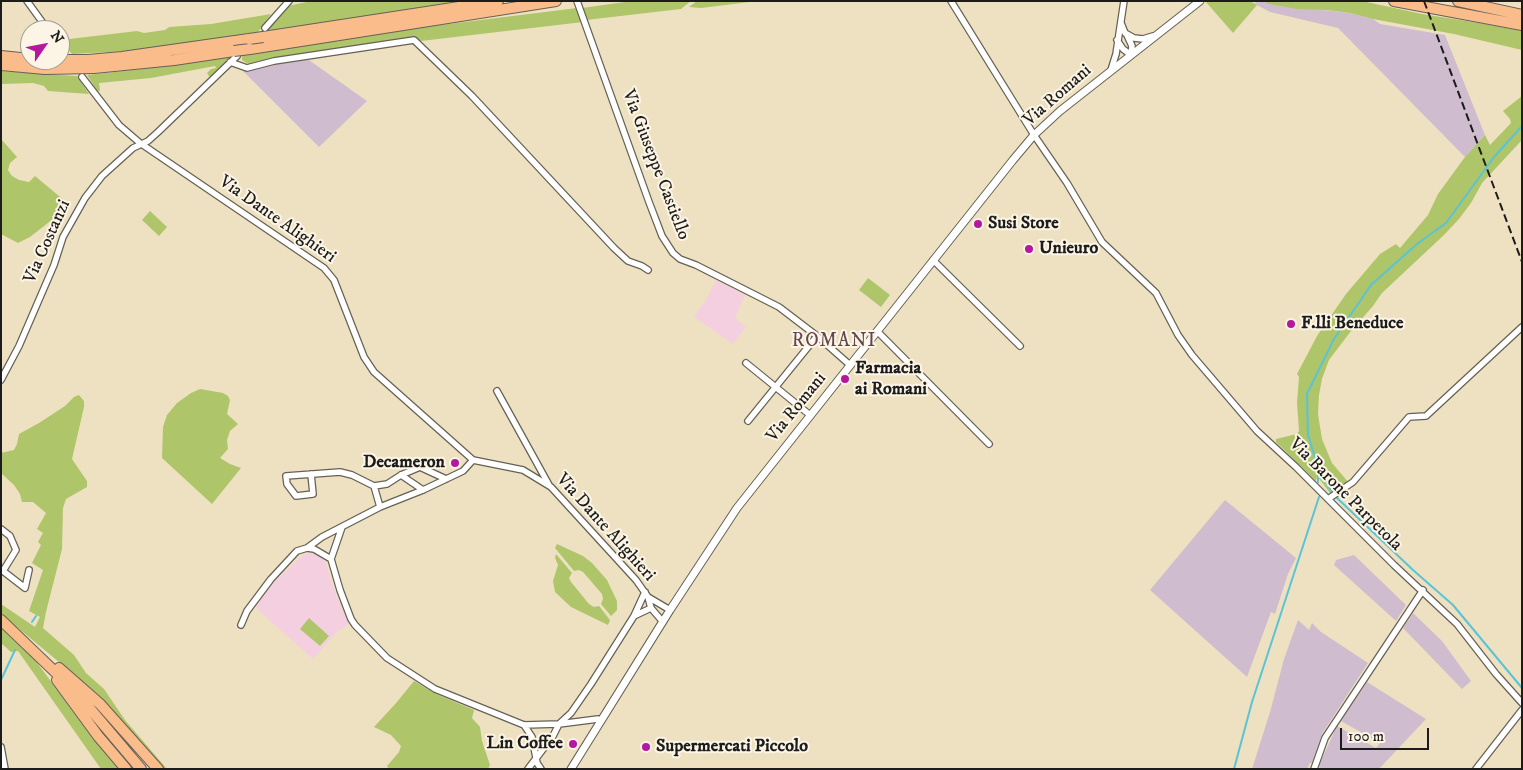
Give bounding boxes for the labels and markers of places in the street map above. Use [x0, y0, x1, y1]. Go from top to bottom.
place label: Susi Store [988, 213, 1059, 235]
marker: Susi Store [972, 218, 984, 230]
place label: Unieuro [1039, 238, 1098, 260]
marker: Unieuro [1023, 243, 1035, 255]
place label: F.lli Beneduce [1301, 313, 1403, 335]
marker: F.lli Beneduce [1285, 318, 1297, 330]
place label: Farmacia ai Romani [855, 358, 927, 400]
marker: Farmacia ai Romani [839, 373, 851, 385]
place label: Decameron [363, 452, 445, 474]
marker: Decameron [449, 457, 461, 469]
place label: Lin Coffee [486, 733, 563, 755]
place label: Supermercati Piccolo [656, 736, 808, 758]
marker: Lin Coffee [567, 738, 579, 750]
marker: Supermercati Piccolo [640, 741, 652, 753]

